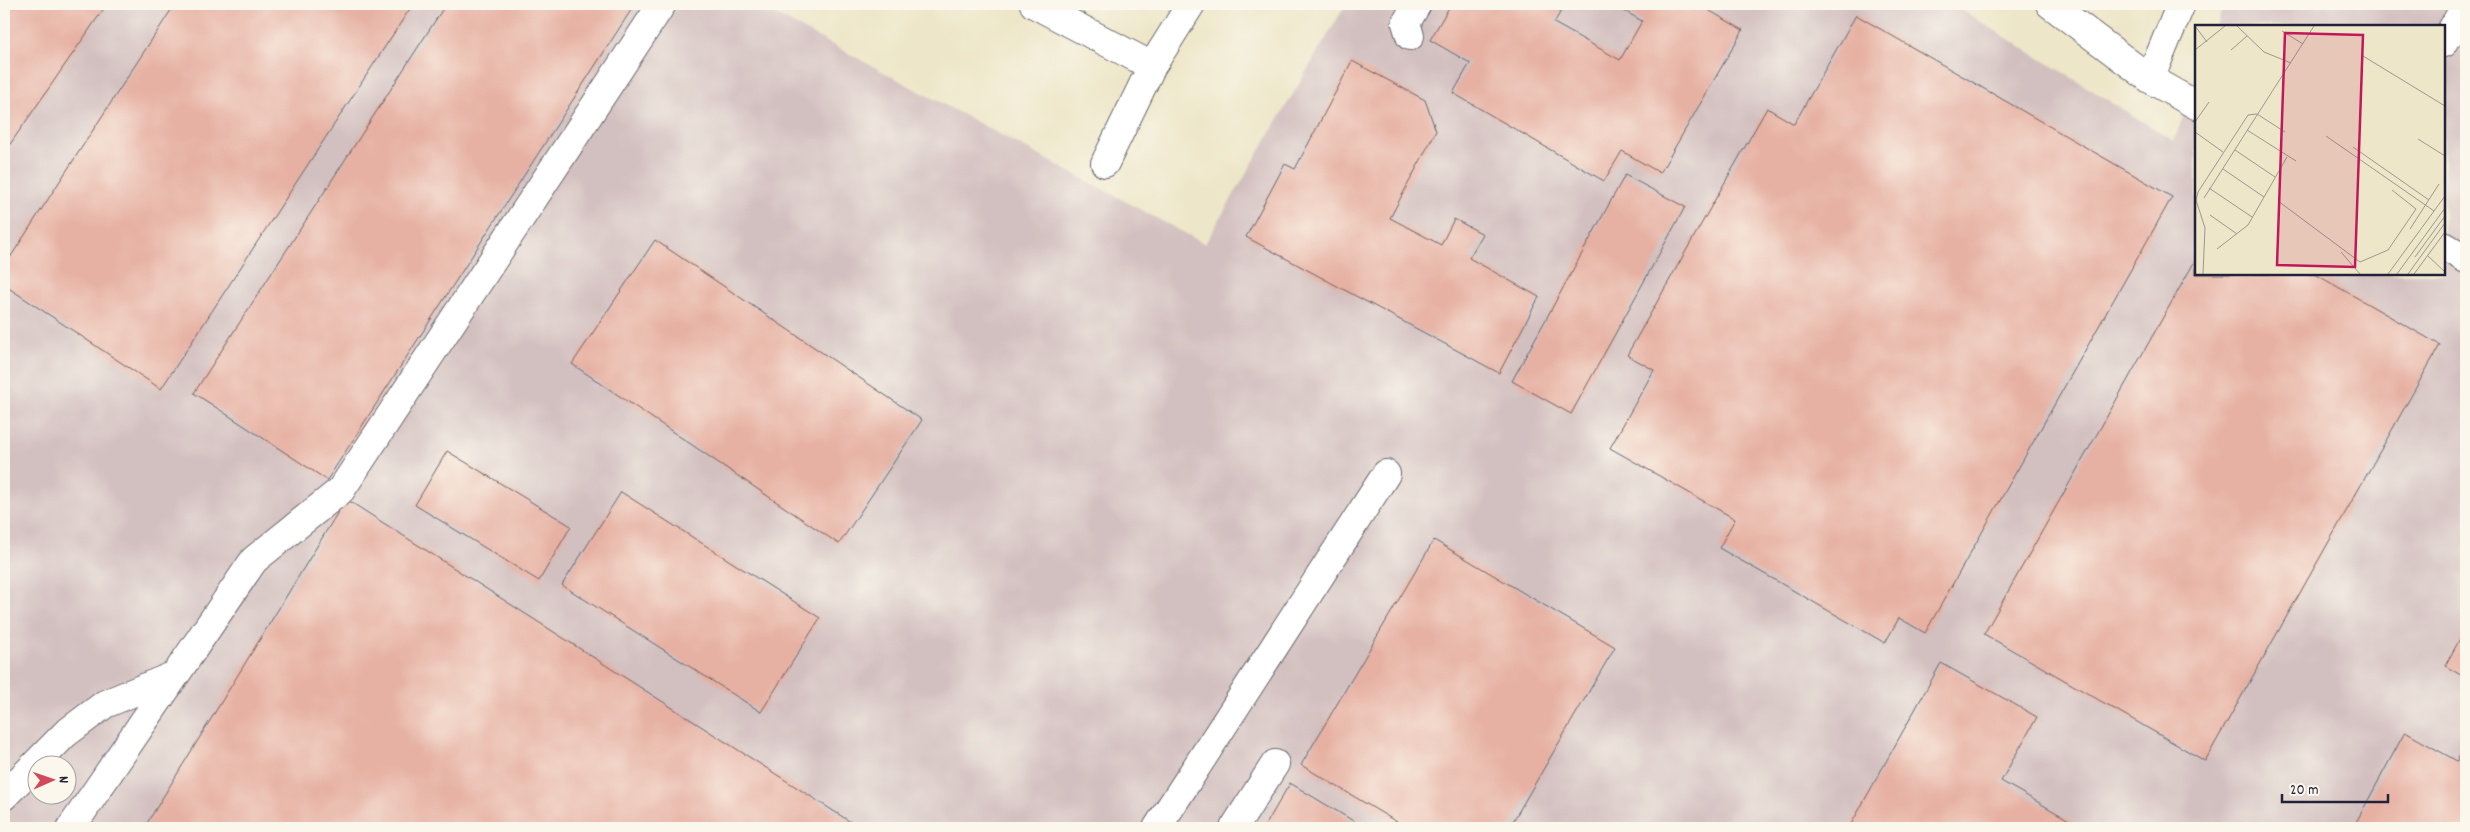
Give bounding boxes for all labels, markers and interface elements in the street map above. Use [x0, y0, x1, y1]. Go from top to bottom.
inset map [2195, 25, 2445, 275]
north arrow [28, 754, 78, 804]
scale bar [2282, 772, 2389, 804]
text: N [53, 776, 73, 784]
text: 20 m [2290, 780, 2318, 802]

